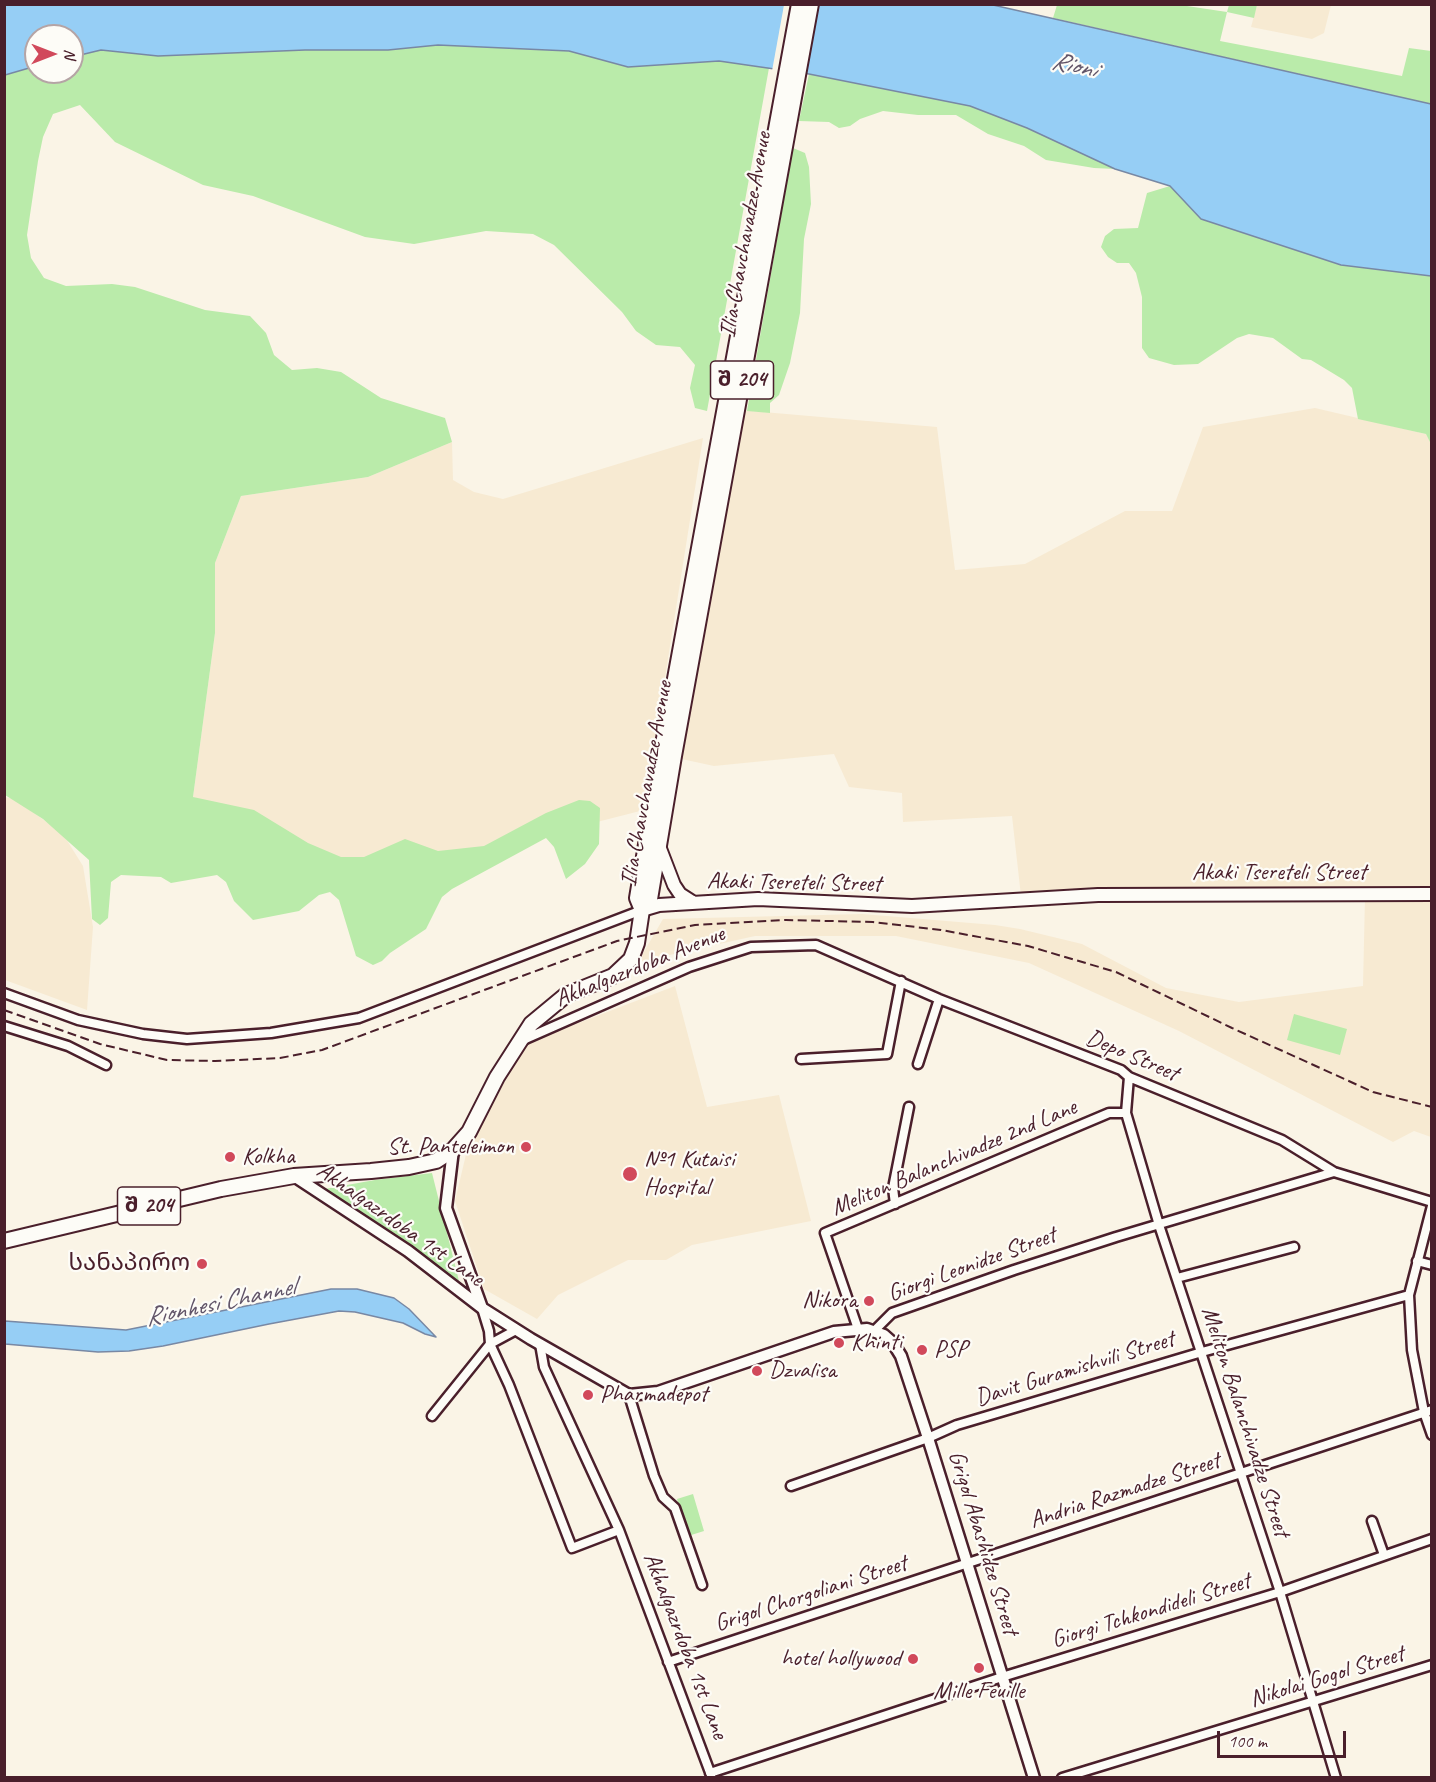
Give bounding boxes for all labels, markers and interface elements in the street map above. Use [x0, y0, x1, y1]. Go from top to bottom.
north arrow [24, 24, 84, 84]
water label: Rioni [1049, 46, 1099, 86]
text: N [60, 49, 80, 59]
street label: Ilia Chavchavadze Avenue [714, 130, 778, 340]
road number: შ 204 [710, 361, 774, 399]
street label: Ilia Chavchavadze Avenue [615, 679, 679, 889]
street label: Akaki Tsereteli Street [1192, 859, 1366, 887]
street label: Akaki Tsereteli Street [707, 867, 881, 899]
street label: Akhalgazrdoba Avenue [551, 920, 729, 1014]
street label: Depo Street [1081, 1024, 1183, 1088]
street label: Meliton Balanchivadze 2nd Lane [827, 1093, 1081, 1223]
place label: St. Panteleimon [387, 1133, 514, 1161]
marker: St. Panteleimon [519, 1140, 533, 1154]
place label: Kolkha [242, 1143, 295, 1171]
place label: №1 Kutaisi Hospital [644, 1146, 735, 1202]
marker: Kolkha [223, 1150, 237, 1164]
street label: Akhalgazrdoba 1st Lane [311, 1157, 489, 1293]
marker: №1 Kutaisi Hospital [621, 1165, 639, 1183]
road number: შ 204 [118, 1187, 180, 1225]
street label: Giorgi Leonidze Street [884, 1221, 1060, 1309]
place label: სანაპირო [68, 1250, 190, 1278]
marker: სანაპირო [195, 1257, 209, 1271]
water label: Rionhesi Channel [142, 1272, 298, 1334]
place label: Nikora [802, 1287, 857, 1315]
marker: Nikora [862, 1294, 876, 1308]
street label: Meliton Balanchivadze Street [1194, 1303, 1296, 1541]
street label: Davit Guramishvili Street [972, 1325, 1178, 1413]
place label: Khinti [851, 1329, 902, 1357]
marker: Khinti [832, 1336, 846, 1350]
place label: PSP [934, 1336, 967, 1364]
marker: PSP [915, 1343, 929, 1357]
place label: Dzvalisa [769, 1357, 836, 1385]
marker: Dzvalisa [750, 1364, 764, 1378]
place label: Pharmadepot [600, 1381, 707, 1409]
marker: Pharmadepot [581, 1388, 595, 1402]
street label: Grigol Abashidze Street [941, 1447, 1025, 1639]
street label: Andria Razmadze Street [1026, 1447, 1224, 1535]
street label: Akhalgazrdoba 1st Lane [636, 1549, 734, 1743]
street label: Grigol Chorgoliani Street [711, 1549, 911, 1639]
street label: Giorgi Tchkondideli Street [1048, 1567, 1254, 1655]
street label: Nikolai Gogol Street [1246, 1640, 1408, 1714]
place label: hotel hollywood [781, 1645, 901, 1673]
marker: hotel hollywood [906, 1652, 920, 1666]
marker: Mille Feuille [972, 1661, 986, 1675]
place label: Mille Feuille [933, 1678, 1025, 1706]
scale bar [1220, 1719, 1349, 1757]
text: 100 m [1228, 1730, 1267, 1752]

